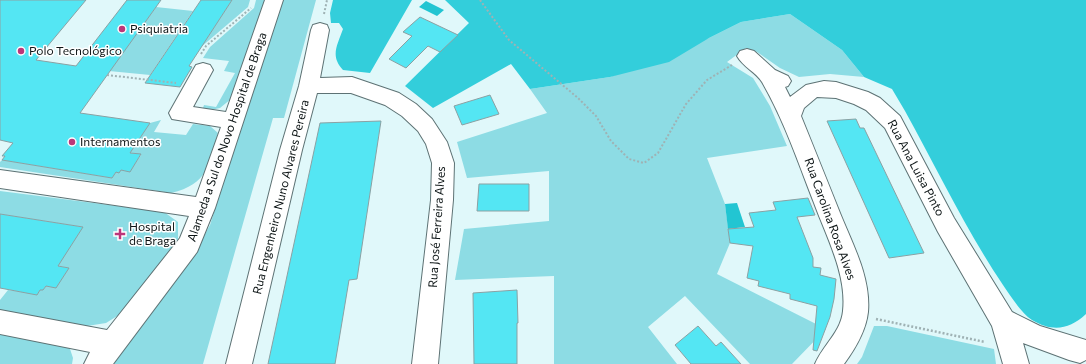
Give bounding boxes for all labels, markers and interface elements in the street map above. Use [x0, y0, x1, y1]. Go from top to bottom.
place label: Psiquiatria [130, 21, 188, 35]
marker: Psiquiatria [117, 24, 127, 34]
street label: Alameda a Sul do Novo Hospital de Braga [184, 30, 269, 243]
place label: Polo Tecnológico [29, 43, 122, 57]
marker: Polo Tecnológico [16, 46, 26, 56]
street label: Rua Engenheiro Nuno Alvares Pereira [249, 98, 311, 296]
street label: Rua Ana Luisa Pinto [886, 117, 948, 218]
place label: Internamentos [80, 134, 160, 148]
marker: Internamentos [67, 137, 77, 147]
street label: Rua Carolina Rosa Alves [802, 156, 860, 282]
street label: Rua José Ferreira Alves [425, 166, 448, 288]
place label: Hospital de Braga [129, 219, 176, 247]
marker: Hospital de Braga [114, 228, 126, 240]

